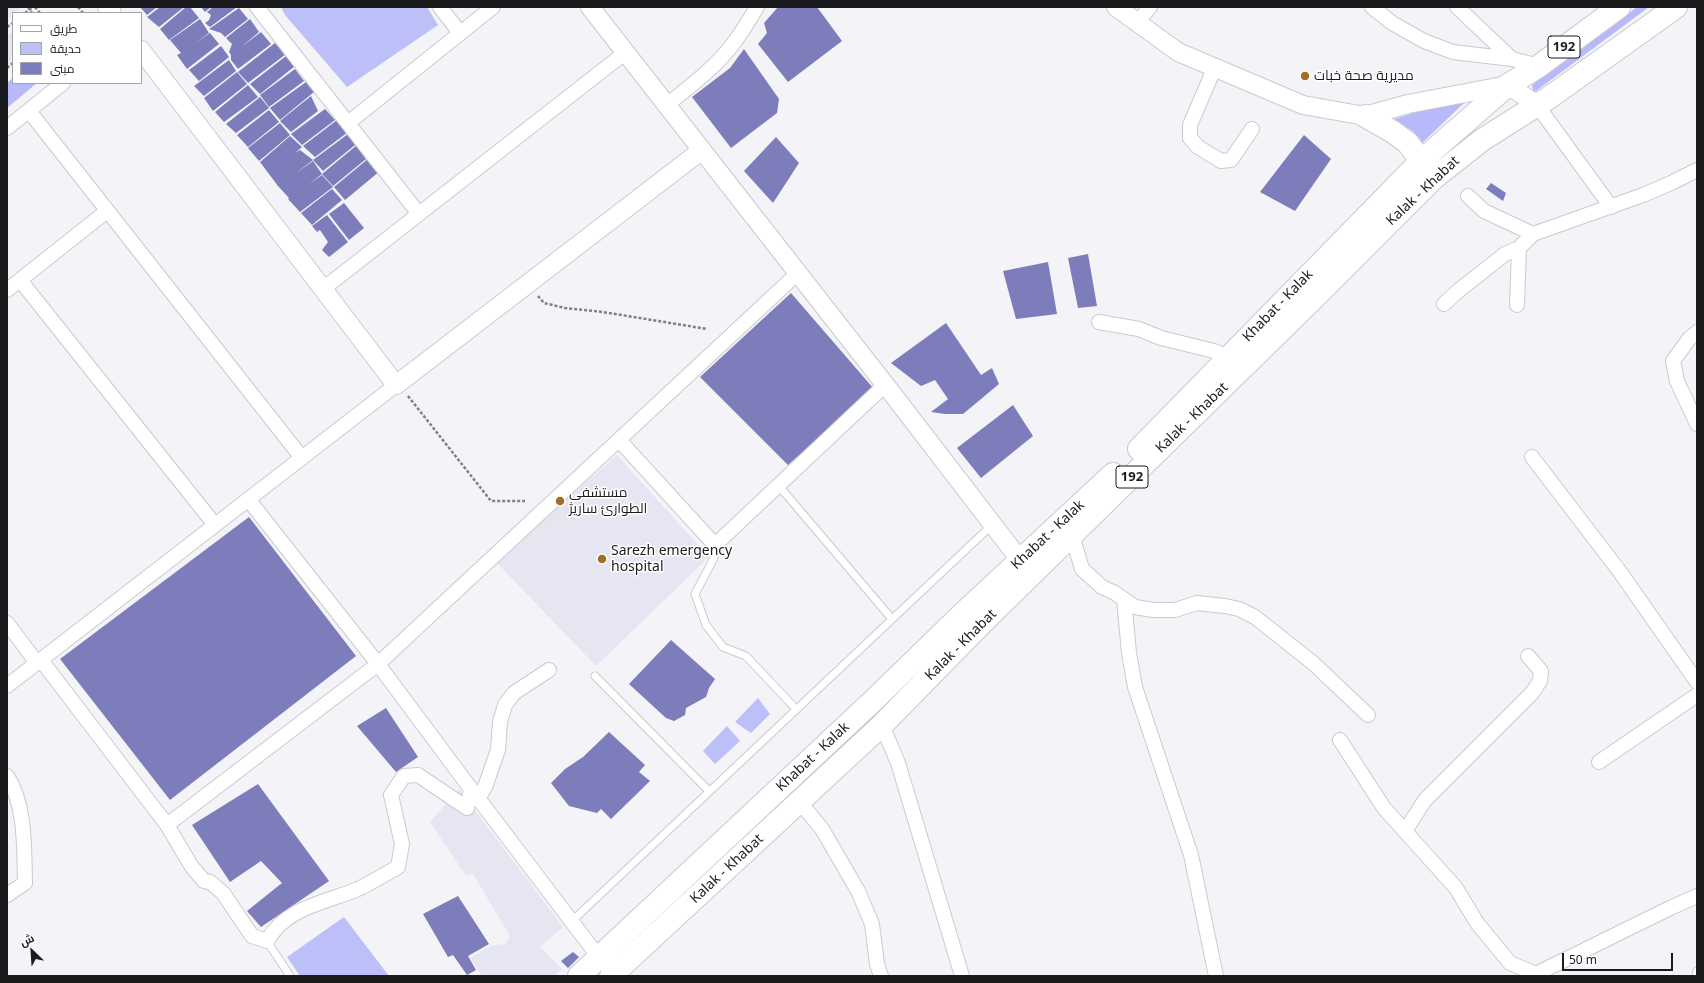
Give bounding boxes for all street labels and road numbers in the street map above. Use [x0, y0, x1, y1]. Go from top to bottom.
road number: 192 [1548, 36, 1580, 58]
street label: Kalak - Khabat [1383, 153, 1463, 229]
street label: Khabat - Kalak [1239, 266, 1317, 346]
street label: Kalak - Khabat [1152, 379, 1232, 457]
road number: 192 [1116, 466, 1148, 488]
street label: Khabat - Kalak [1008, 497, 1088, 573]
street label: Kalak - Khabat [922, 606, 1000, 684]
street label: Khabat - Kalak [773, 719, 853, 795]
street label: Kalak - Khabat [687, 831, 767, 907]

